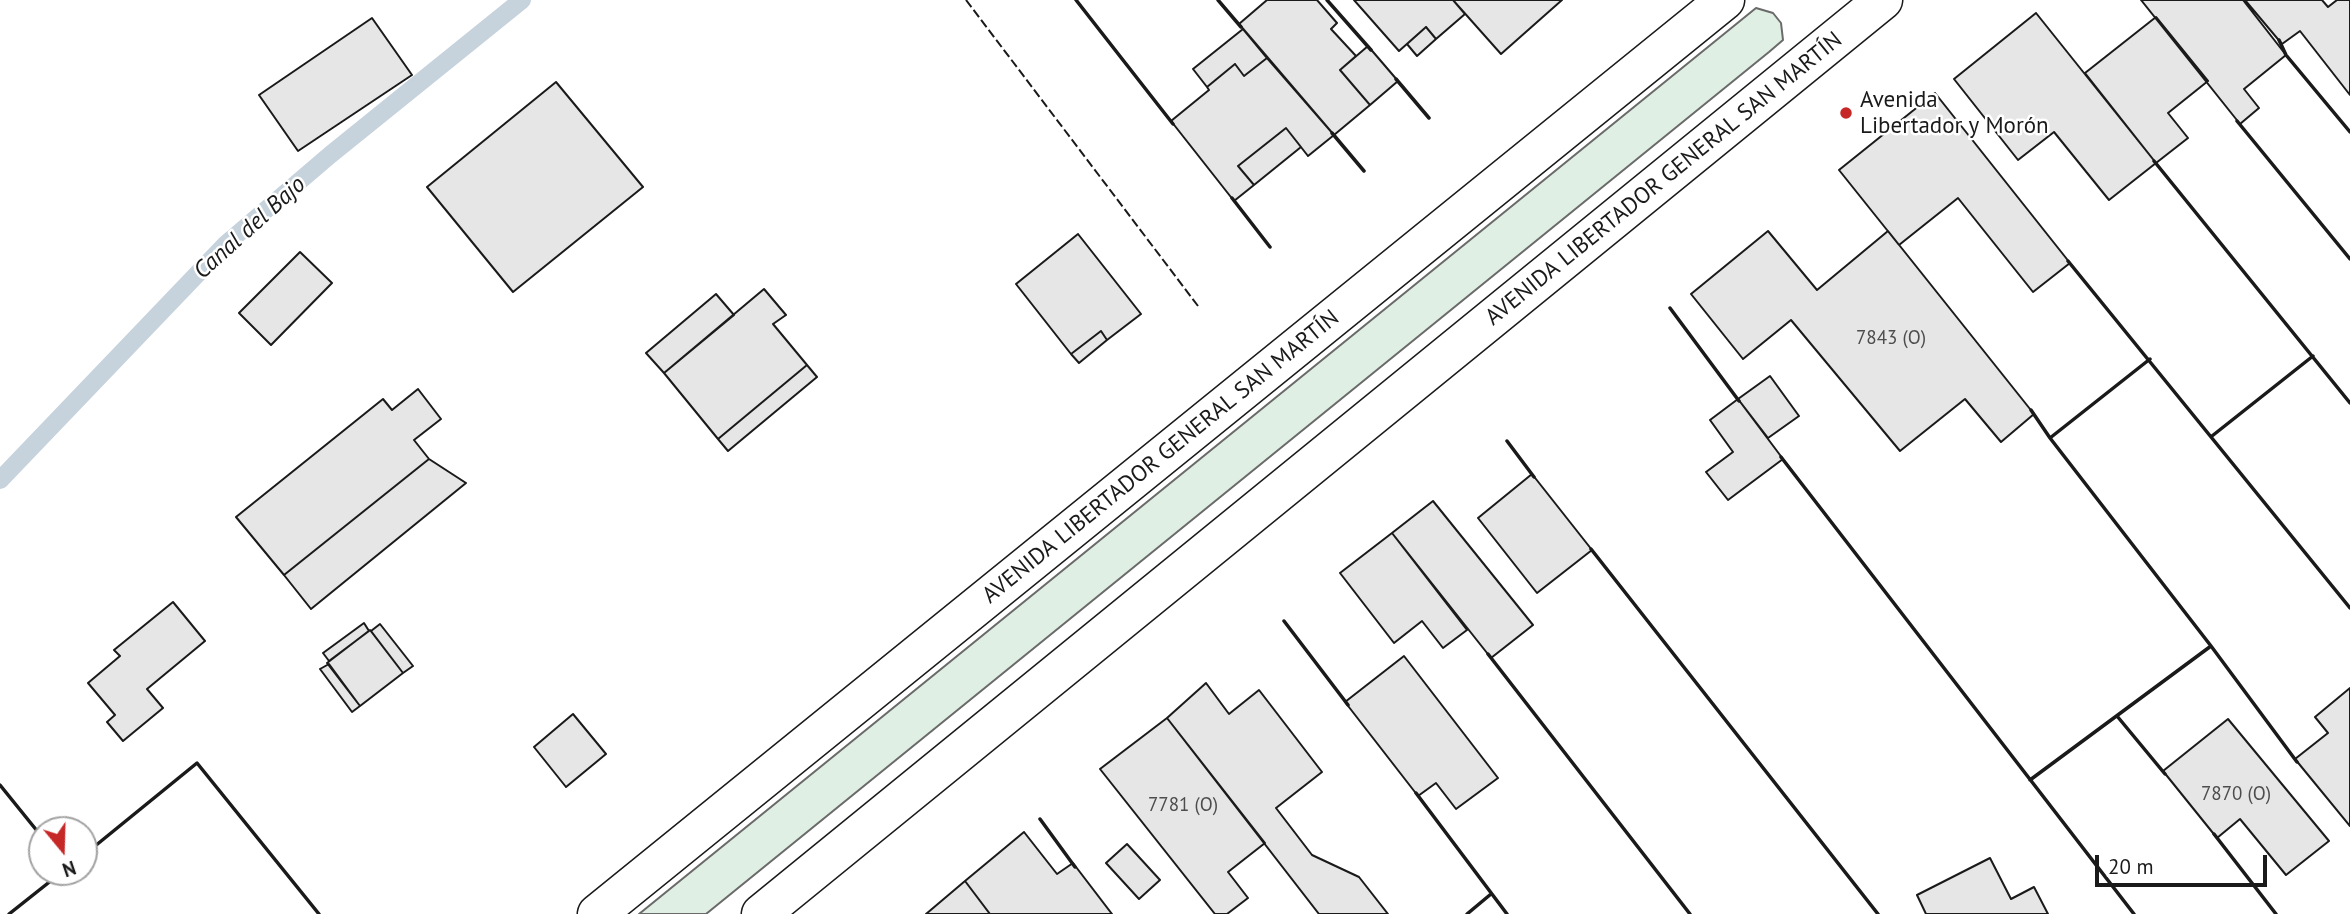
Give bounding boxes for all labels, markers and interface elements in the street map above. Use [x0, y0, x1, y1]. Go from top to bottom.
street label: AVENIDA LIBERTADOR GENERAL SAN MARTÍN [1480, 26, 1848, 332]
place label: Avenida Libertador y Morón [1860, 86, 2049, 140]
marker: Avenida Libertador y Morón [1838, 105, 1854, 121]
water label: Canal del Bajo [188, 170, 312, 286]
street label: AVENIDA LIBERTADOR GENERAL SAN MARTÍN [977, 304, 1345, 610]
house number: 7843 (O) [1856, 328, 1926, 350]
house number: 7870 (O) [2201, 784, 2271, 806]
house number: 7781 (O) [1148, 795, 1218, 817]
north arrow [28, 816, 98, 886]
scale bar [2098, 841, 2270, 885]
text: 20 m [2108, 853, 2154, 880]
text: N [59, 856, 79, 882]

